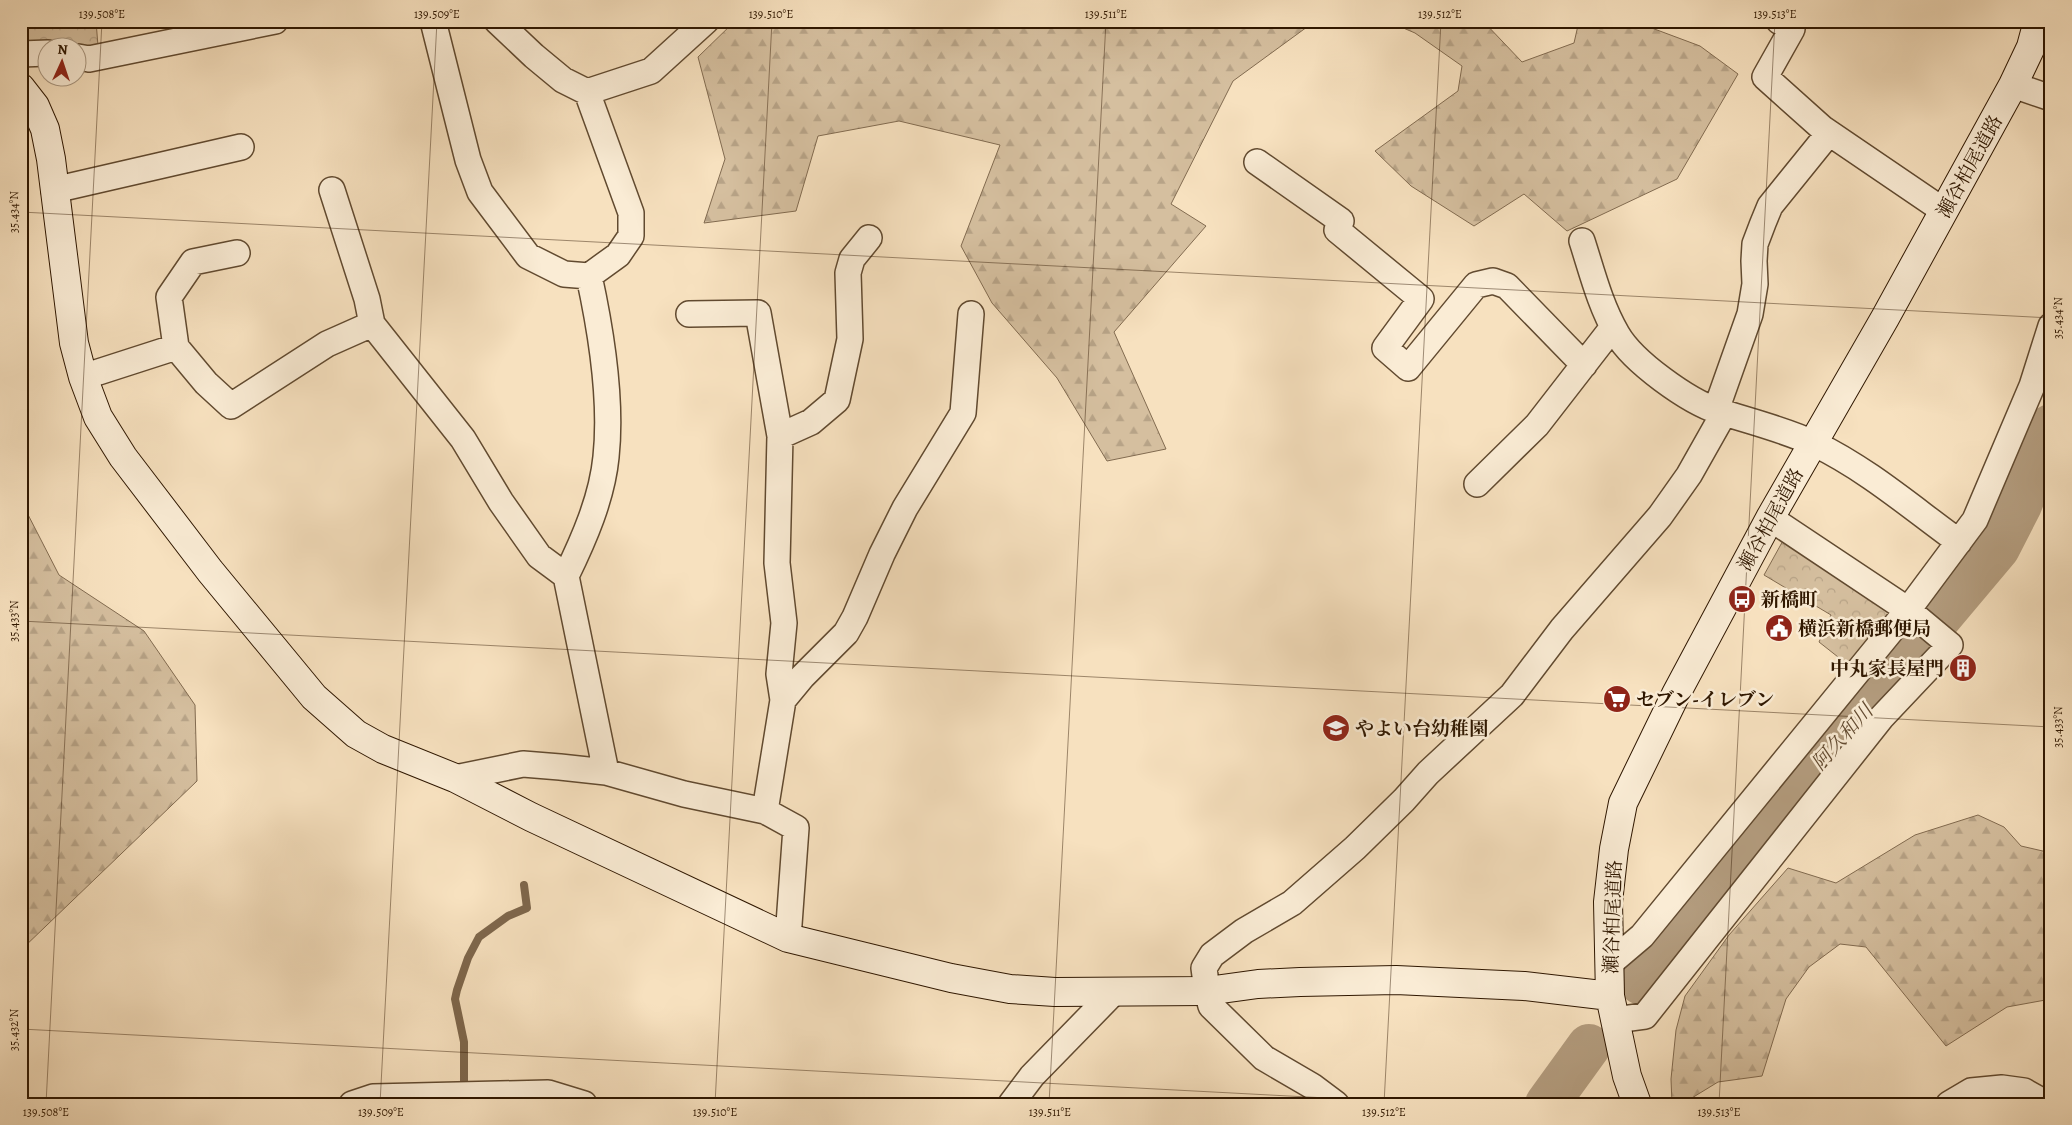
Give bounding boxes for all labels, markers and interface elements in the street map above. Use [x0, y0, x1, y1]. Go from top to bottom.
text: 139.508°E [79, 6, 125, 22]
text: 139.509°E [414, 6, 460, 22]
text: 139.510°E [749, 6, 793, 22]
text: 139.511°E [1085, 6, 1127, 22]
text: 139.512°E [1418, 6, 1462, 22]
text: 139.513°E [1753, 6, 1797, 22]
north arrow [38, 38, 88, 88]
text: N [57, 40, 68, 59]
street label: 瀬谷柏尾道路 [1931, 110, 2009, 223]
text: 35.434°N [6, 191, 22, 233]
text: 35.434°N [2050, 297, 2066, 339]
street label: 瀬谷柏尾道路 [1732, 463, 1810, 576]
bus stop icon: 新橋町 [1727, 584, 1757, 614]
place label: 新橋町 [1761, 587, 1818, 613]
text: 35.433°N [6, 600, 22, 642]
public building icon: 横浜新橋郵便局 [1764, 613, 1794, 643]
place label: 横浜新橋郵便局 [1798, 616, 1931, 642]
building icon: 中丸家長屋門 [1948, 653, 1978, 683]
place label: 中丸家長屋門 [1830, 656, 1944, 682]
supermarket icon: セブン-イレブン [1602, 684, 1632, 714]
place label: セブン-イレブン [1636, 687, 1774, 713]
water label: 阿久和川 [1806, 697, 1881, 776]
text: 35.433°N [2050, 706, 2066, 748]
school or university icon: やよい台幼稚園 [1321, 713, 1351, 743]
place label: やよい台幼稚園 [1355, 716, 1488, 742]
street label: 瀬谷柏尾道路 [1598, 860, 1628, 974]
text: 35.432°N [6, 1009, 22, 1051]
text: 139.508°E [23, 1104, 69, 1120]
text: 139.509°E [358, 1104, 404, 1120]
text: 139.510°E [693, 1104, 737, 1120]
text: 139.511°E [1029, 1104, 1071, 1120]
text: 139.512°E [1362, 1104, 1406, 1120]
text: 139.513°E [1697, 1104, 1741, 1120]

